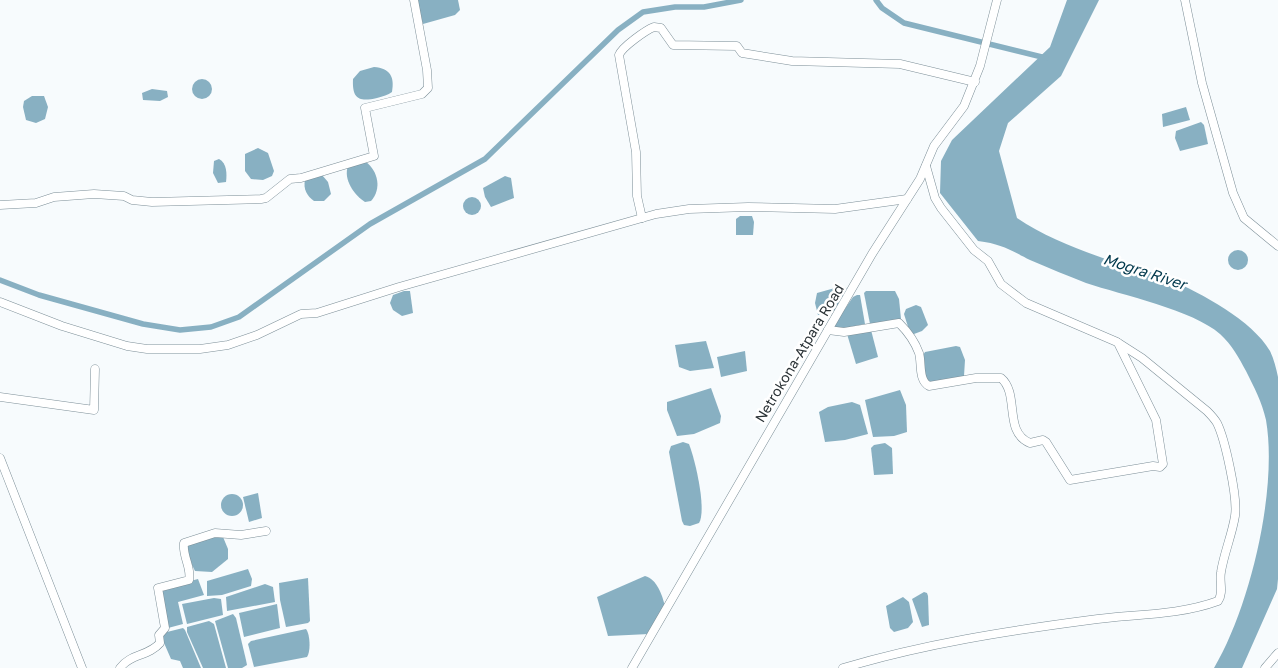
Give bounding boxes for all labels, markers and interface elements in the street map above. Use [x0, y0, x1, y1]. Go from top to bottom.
water label: Mogra River [1101, 249, 1191, 294]
street label: Netrokona-Atpara Road [751, 281, 847, 425]

